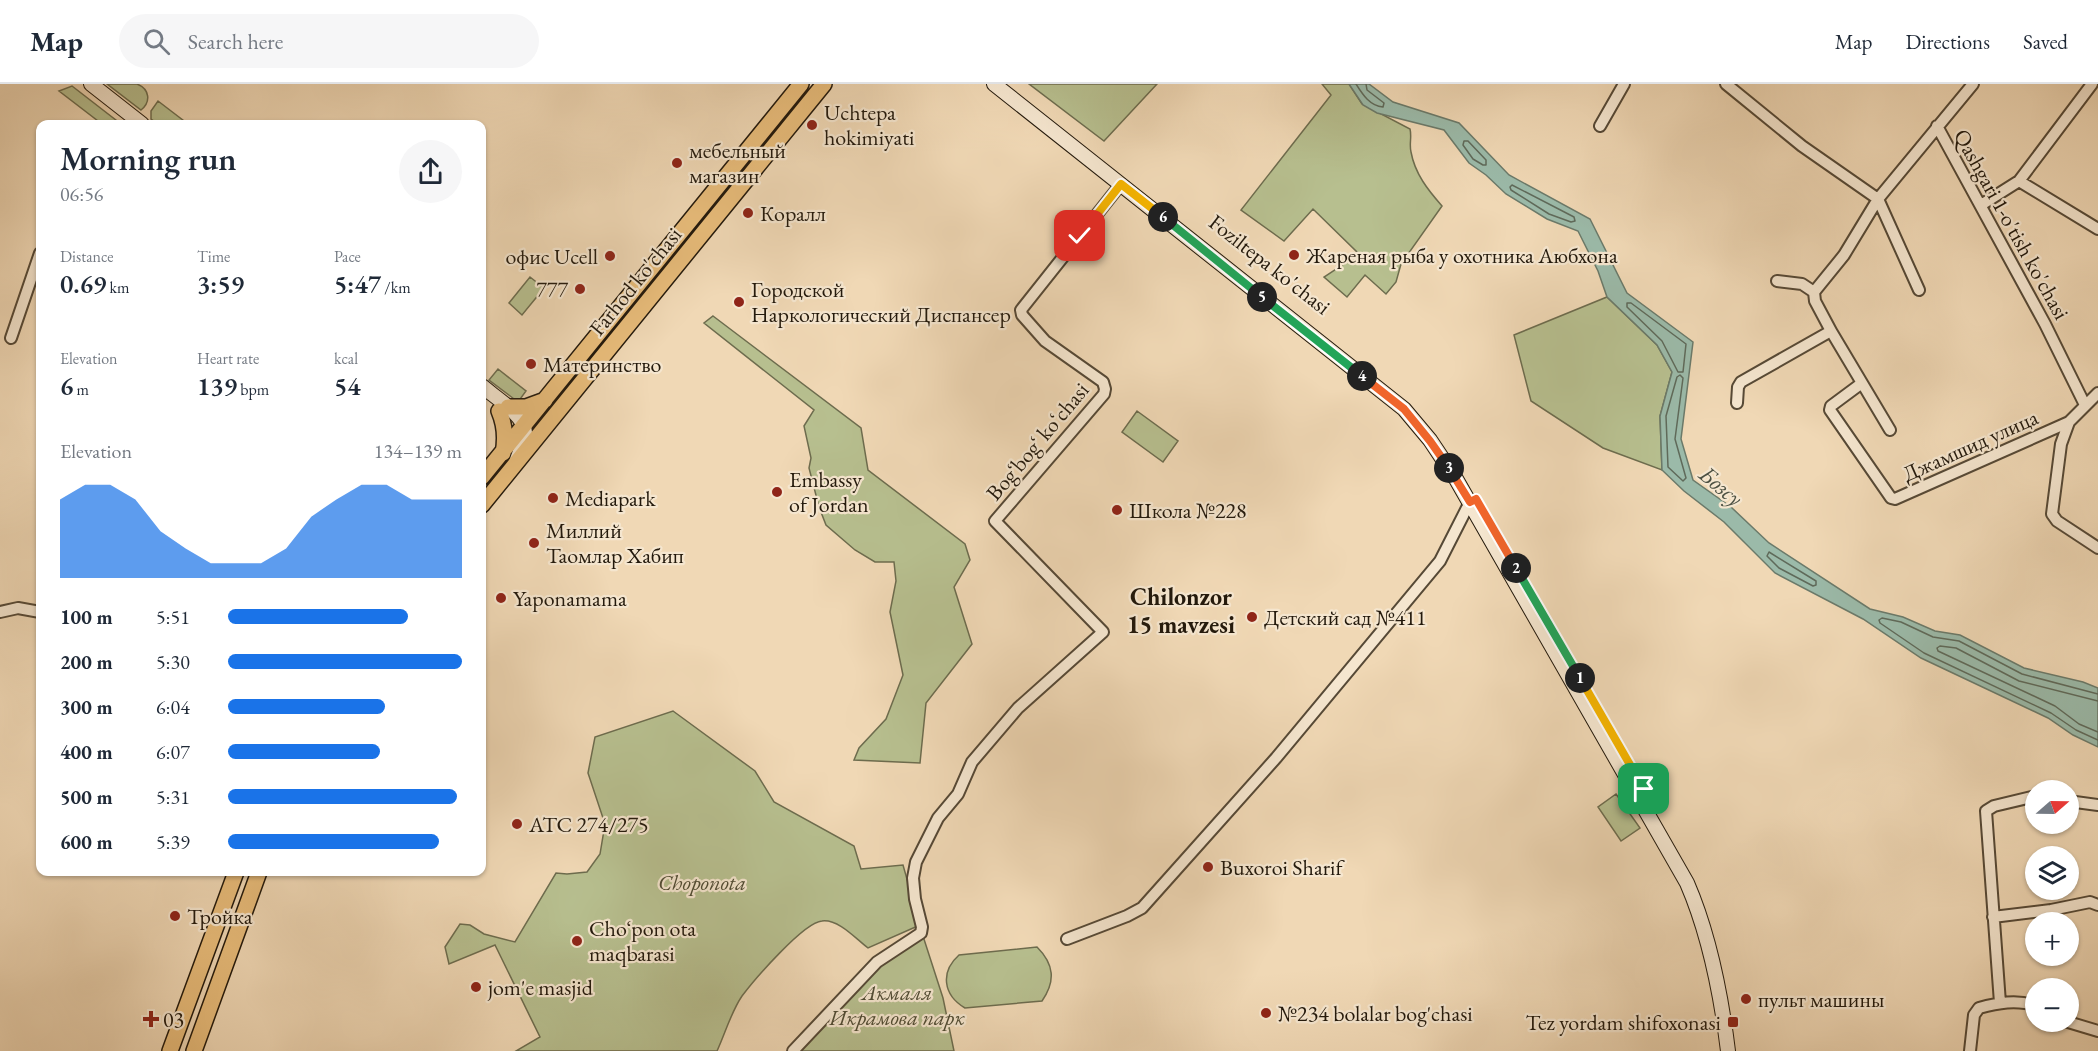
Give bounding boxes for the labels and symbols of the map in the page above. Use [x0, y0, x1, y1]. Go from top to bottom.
place label: Uchtepa hokimiyati [824, 98, 915, 152]
marker: Uchtepa hokimiyati [805, 118, 819, 132]
street label: Qashgari 1-o'tish ko'chasi [1947, 124, 2076, 325]
place label: мебельный магазин [689, 136, 786, 190]
marker: мебельный магазин [670, 156, 684, 170]
place label: Коралл [760, 199, 826, 228]
pin: 6 [1148, 202, 1178, 232]
marker: Коралл [741, 206, 755, 220]
street label: Foziltepa ko'chasi [1203, 208, 1337, 321]
pin [1054, 210, 1105, 261]
street label: Farhod ko'chasi [583, 221, 688, 342]
place label: Жареная рыба у охотника Аюбхона [1305, 241, 1618, 270]
place label: офис Ucell [505, 242, 598, 271]
marker: Жареная рыба у охотника Аюбхона [1287, 248, 1301, 262]
marker: офис Ucell [603, 249, 617, 263]
place label: 777 [536, 275, 568, 304]
place label: Городской Наркологический Диспансер [751, 275, 1011, 329]
marker: 777 [573, 282, 587, 296]
pin: 5 [1247, 282, 1277, 312]
marker: Городской Наркологический Диспансер [732, 295, 746, 309]
place label: Материнство [543, 350, 662, 379]
marker: Материнство [524, 357, 538, 371]
pin: 4 [1347, 361, 1377, 391]
street label: Bogʻbogʻ koʻchasi [980, 376, 1095, 506]
street label: Джамшид улица [1898, 402, 2043, 488]
pin: 3 [1434, 453, 1464, 483]
water label: Бозсу [1692, 458, 1750, 513]
place label: Embassy of Jordan [789, 465, 869, 519]
place label: Mediapark [565, 484, 656, 513]
marker: Embassy of Jordan [770, 485, 784, 499]
marker: Mediapark [546, 491, 560, 505]
place label: Школа №228 [1129, 496, 1247, 525]
marker: Школа №228 [1110, 503, 1124, 517]
place label: Миллий Таомлар Хабип [546, 516, 684, 570]
marker: Миллий Таомлар Хабип [527, 536, 541, 550]
pin: 2 [1501, 553, 1531, 583]
district label: Chilonzor 15 mavzesi [1127, 581, 1235, 640]
place label: Yaponamama [513, 584, 627, 613]
marker: Yaponamama [494, 591, 508, 605]
place label: Детский сад №411 [1264, 603, 1426, 632]
marker: Детский сад №411 [1245, 610, 1259, 624]
pin: 1 [1565, 663, 1595, 693]
pin [1618, 763, 1669, 814]
north arrow [2025, 780, 2079, 834]
place label: АТС 274/275 [528, 810, 649, 839]
marker: АТС 274/275 [510, 817, 524, 831]
place label: Buxoroi Sharif [1220, 853, 1345, 882]
marker: Buxoroi Sharif [1201, 860, 1215, 874]
park label: Choponota [658, 868, 746, 897]
place label: Тройка [187, 902, 253, 931]
marker: Тройка [168, 909, 182, 923]
place label: Choʻpon ota maqbarasi [589, 914, 696, 968]
marker: Choʻpon ota maqbarasi [570, 934, 584, 948]
place label: jom'e masjid [487, 973, 594, 1002]
park label: Акмаля Икрамова парк [828, 978, 965, 1032]
marker: jom'e masjid [469, 980, 483, 994]
place label: пульт машины [1758, 985, 1884, 1014]
marker: пульт машины [1739, 992, 1753, 1006]
place label: №234 bolalar bog'chasi [1278, 999, 1473, 1028]
place label: 03 [163, 1005, 184, 1034]
marker: №234 bolalar bog'chasi [1259, 1006, 1273, 1020]
place label: Tez yordam shifoxonasi [1525, 1008, 1721, 1037]
marker: 03 [144, 1012, 158, 1026]
marker: Tez yordam shifoxonasi [1726, 1015, 1740, 1029]

